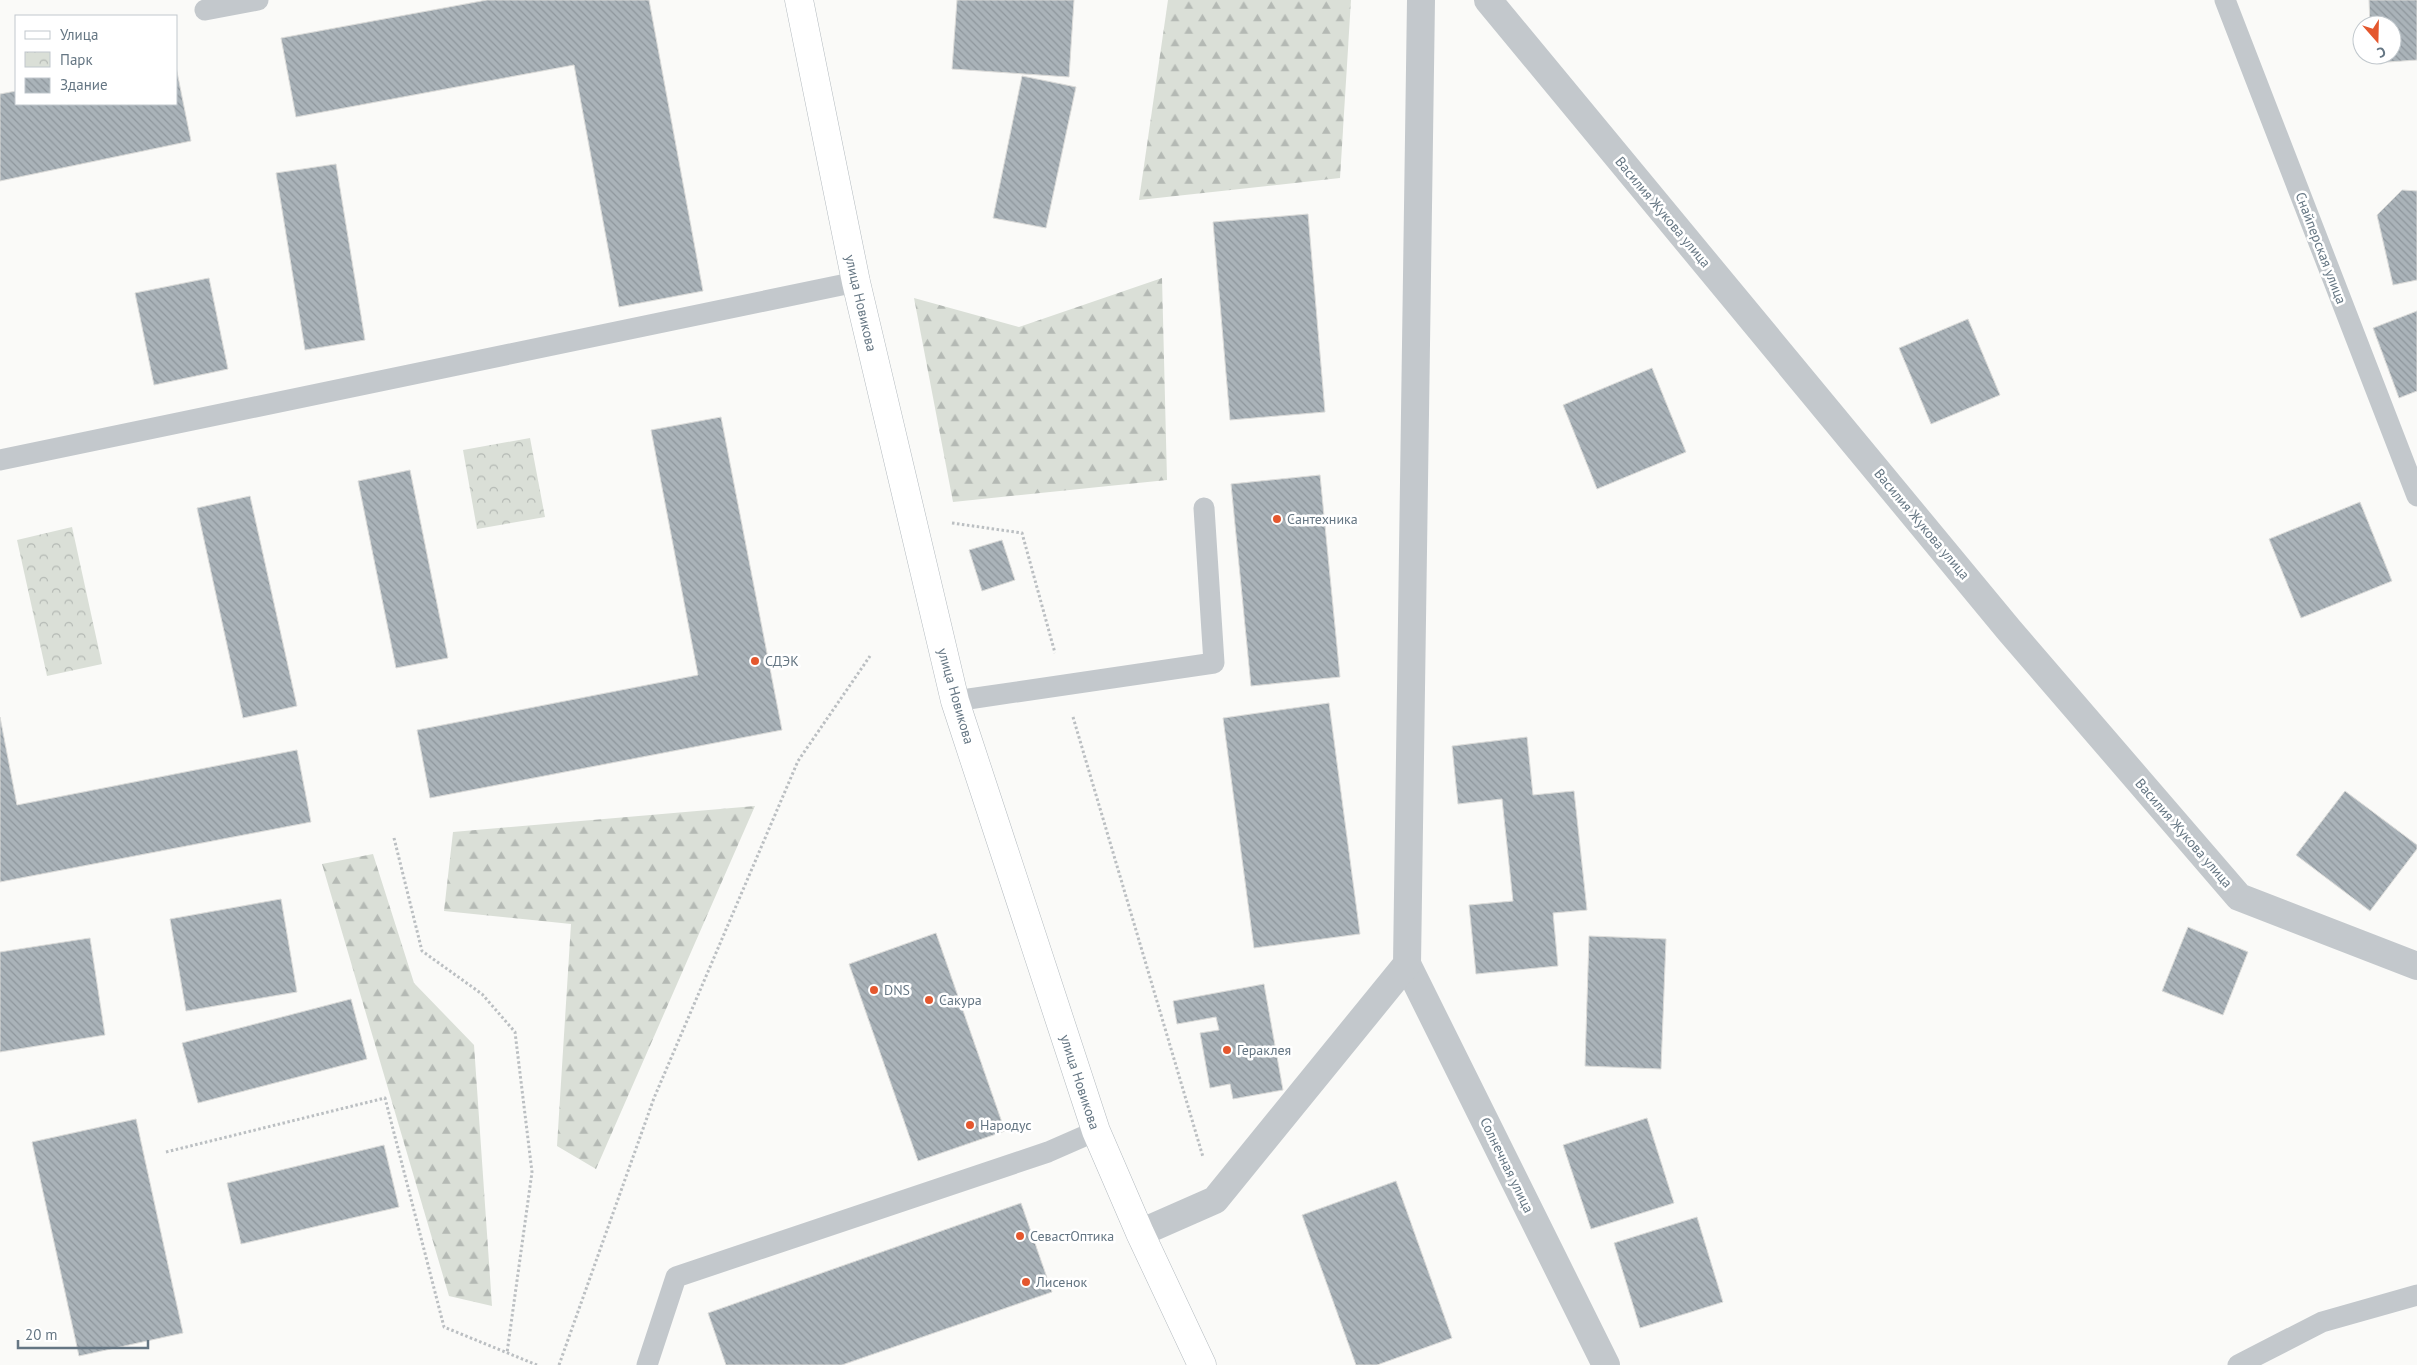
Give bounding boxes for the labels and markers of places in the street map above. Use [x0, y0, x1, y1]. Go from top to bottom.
place label: Сантехника [1287, 510, 1358, 528]
marker: Сантехника [1271, 513, 1283, 525]
place label: СДЭК [765, 652, 799, 670]
marker: СДЭК [749, 655, 761, 667]
place label: DNS [884, 981, 910, 999]
marker: DNS [868, 984, 880, 996]
place label: Сакура [939, 991, 982, 1009]
marker: Сакура [923, 994, 935, 1006]
place label: Гераклея [1237, 1041, 1291, 1059]
marker: Гераклея [1221, 1044, 1233, 1056]
place label: Народус [980, 1116, 1032, 1134]
marker: Народус [964, 1119, 976, 1131]
place label: СевастОптика [1030, 1227, 1114, 1245]
marker: СевастОптика [1014, 1230, 1026, 1242]
place label: Лисенок [1035, 1273, 1088, 1291]
marker: Лисенок [1020, 1276, 1032, 1288]

